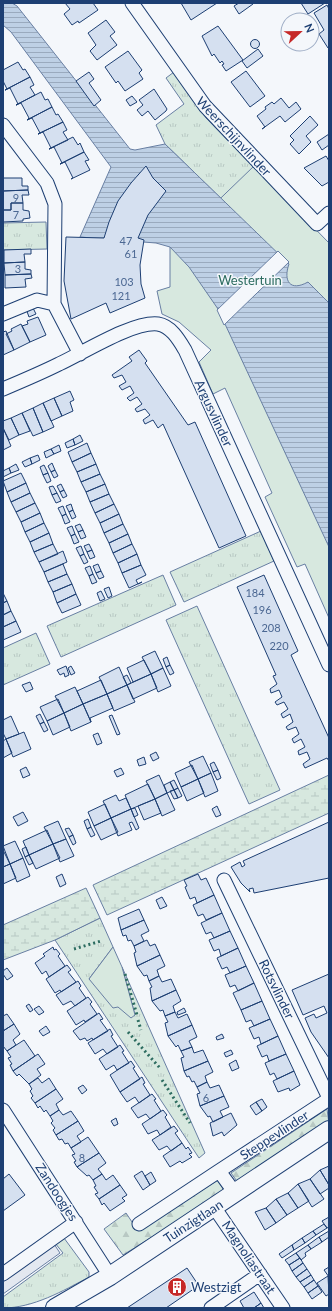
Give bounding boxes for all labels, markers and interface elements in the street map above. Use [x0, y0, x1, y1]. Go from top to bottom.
north arrow [280, 12, 320, 52]
text: N [302, 22, 317, 34]
street label: Weerschijnvlinder [193, 93, 275, 179]
house number: 9 [13, 191, 19, 204]
house number: 7 [13, 208, 19, 221]
house number: 47 [120, 234, 132, 247]
house number: 61 [125, 247, 137, 260]
house number: 3 [15, 262, 21, 275]
park label: Westertuin [218, 272, 282, 288]
house number: 103 [114, 275, 134, 288]
house number: 121 [111, 289, 131, 302]
street label: Argusvlinder [192, 377, 237, 449]
house number: 184 [245, 586, 265, 599]
house number: 196 [252, 603, 272, 616]
house number: 208 [261, 621, 281, 634]
house number: 220 [269, 639, 289, 652]
street label: Rotsvlinder [256, 957, 298, 1022]
house number: 6 [203, 1091, 209, 1104]
street label: Steppevlinder [237, 1107, 312, 1163]
house number: 8 [79, 1151, 85, 1164]
street label: Zandoogjes [32, 1160, 82, 1224]
street label: Tuinzigtlaan [160, 1196, 226, 1246]
street label: Magnoliastraat [219, 1217, 280, 1297]
building icon: Westzigt [166, 1276, 188, 1298]
place label: Westzigt [191, 1279, 242, 1295]

